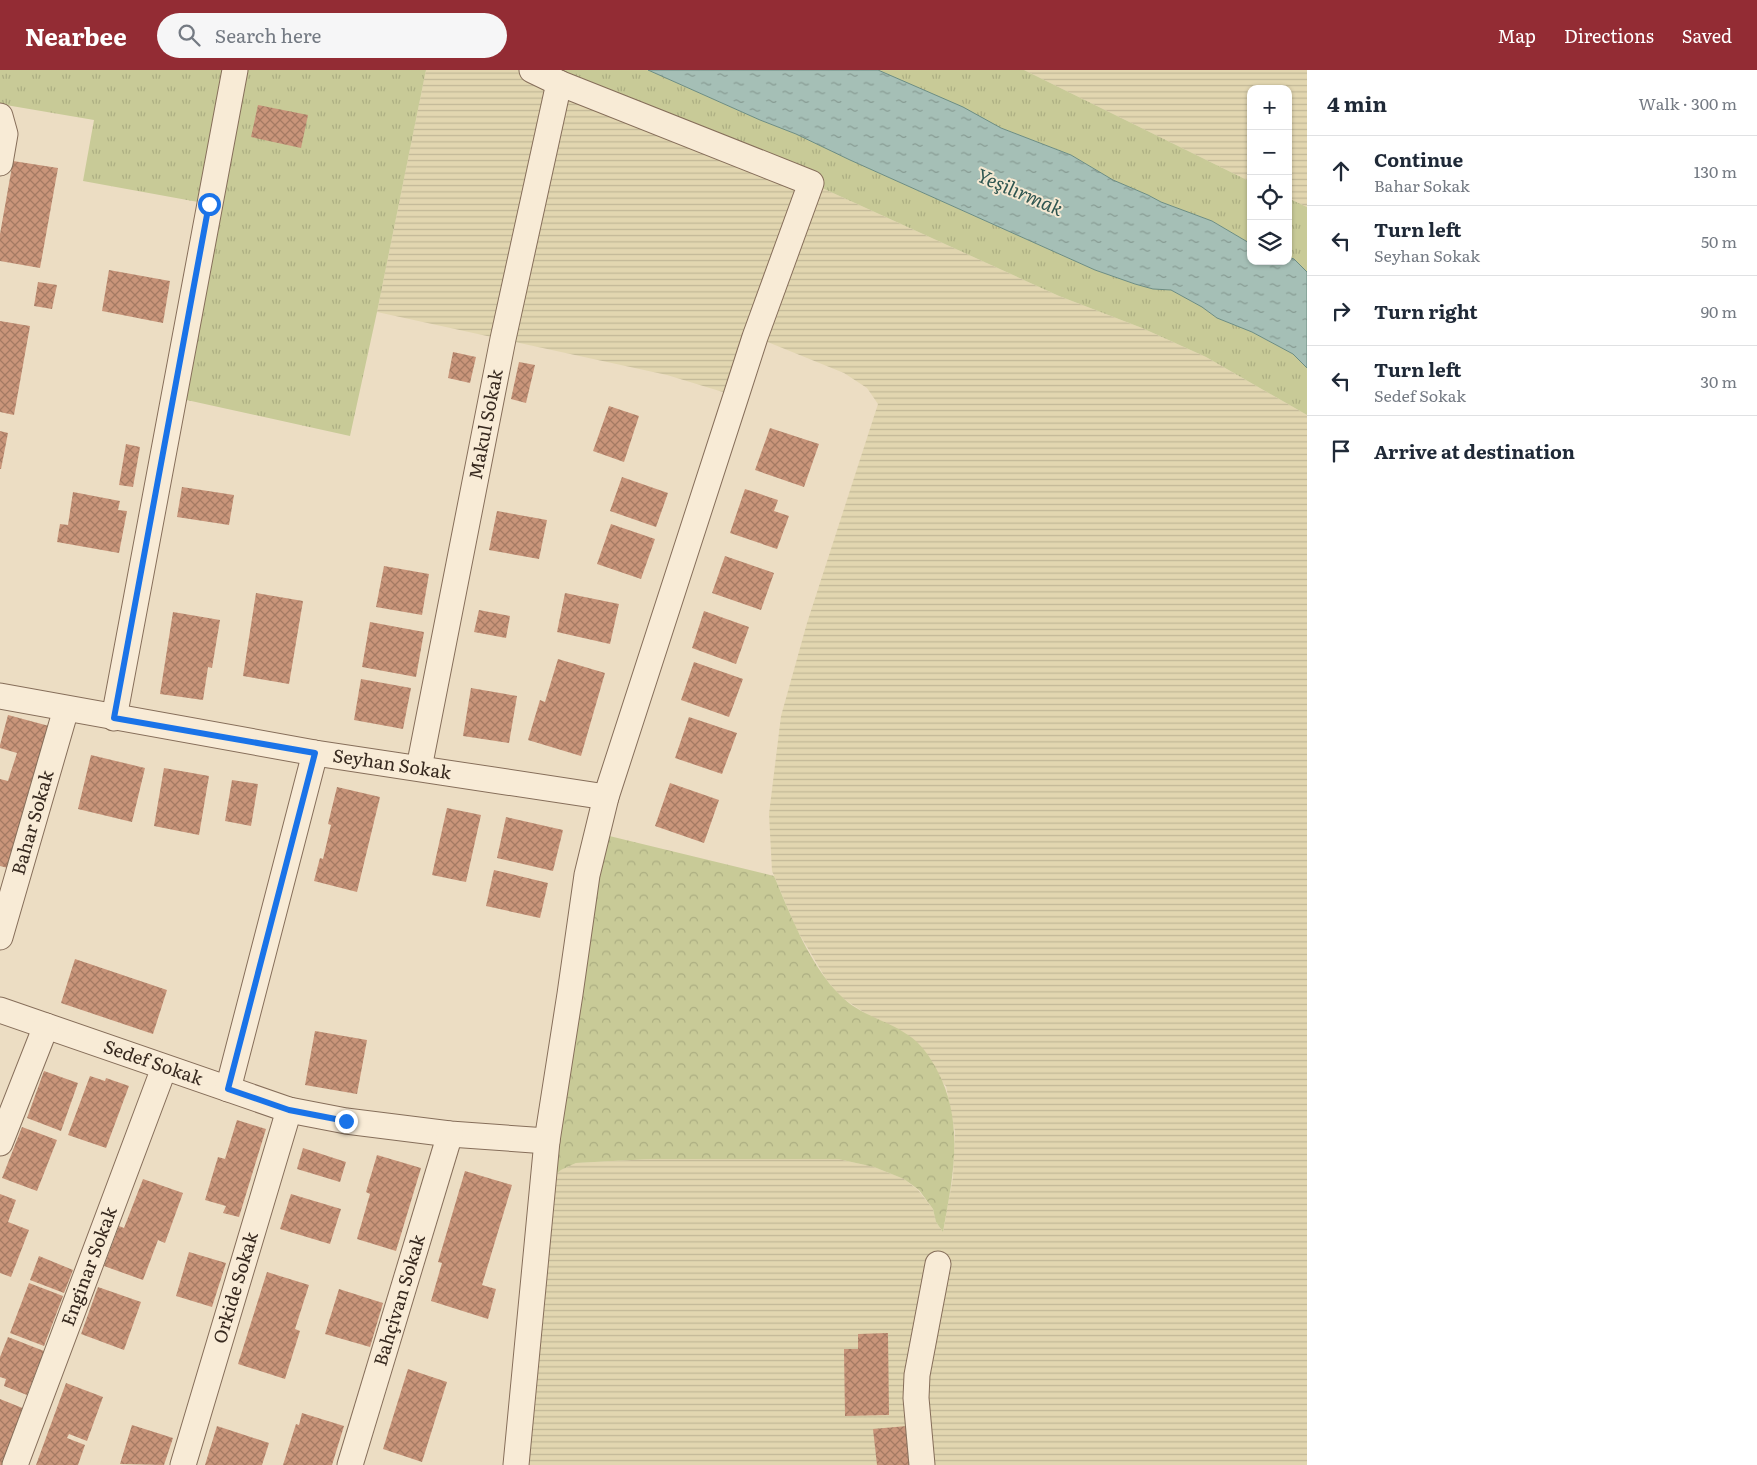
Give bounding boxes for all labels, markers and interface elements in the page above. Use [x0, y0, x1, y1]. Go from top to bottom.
search box [157, 13, 507, 58]
text: Nearbee [25, 18, 127, 53]
icon: search [175, 21, 203, 49]
text: Search here [215, 21, 321, 49]
text: Map [1498, 22, 1536, 49]
text: Directions [1564, 22, 1654, 49]
text: Saved [1682, 22, 1732, 49]
map controls [1247, 85, 1292, 265]
button: + [1247, 85, 1292, 130]
text: 4 min [1327, 87, 1387, 118]
text: Walk · 300 m [1638, 91, 1737, 115]
button: − [1247, 130, 1292, 175]
text: Continue [1374, 145, 1463, 173]
icon: ahead [1327, 157, 1355, 185]
text: 130 m [1694, 159, 1737, 183]
water label: Yeşilırmak [973, 160, 1068, 222]
text: Bahar Sokak [1374, 173, 1470, 197]
button: locate [1247, 175, 1292, 220]
route start [198, 193, 221, 216]
text: Turn left [1374, 215, 1461, 243]
button: layers [1247, 220, 1292, 265]
icon: left [1327, 227, 1355, 255]
text: 50 m [1701, 229, 1737, 253]
text: Seyhan Sokak [1374, 243, 1480, 267]
icon: right [1327, 297, 1355, 325]
text: Turn right [1374, 297, 1478, 325]
text: 90 m [1701, 299, 1737, 323]
text: Turn left [1374, 355, 1461, 383]
street label: Makul Sokak [461, 366, 509, 482]
icon: left [1327, 367, 1355, 395]
text: 30 m [1700, 369, 1737, 393]
text: Sedef Sokak [1374, 383, 1466, 407]
icon: arrive [1327, 437, 1355, 465]
text: Arrive at destination [1374, 437, 1575, 465]
street label: Seyhan Sokak [331, 741, 454, 786]
street label: Bahar Sokak [4, 766, 60, 878]
street label: Sedef Sokak [100, 1032, 208, 1092]
route end [335, 1110, 358, 1133]
street label: Enginar Sokak [53, 1201, 123, 1330]
street label: Orkide Sokak [205, 1227, 264, 1346]
street label: Bahçivan Sokak [366, 1230, 431, 1369]

